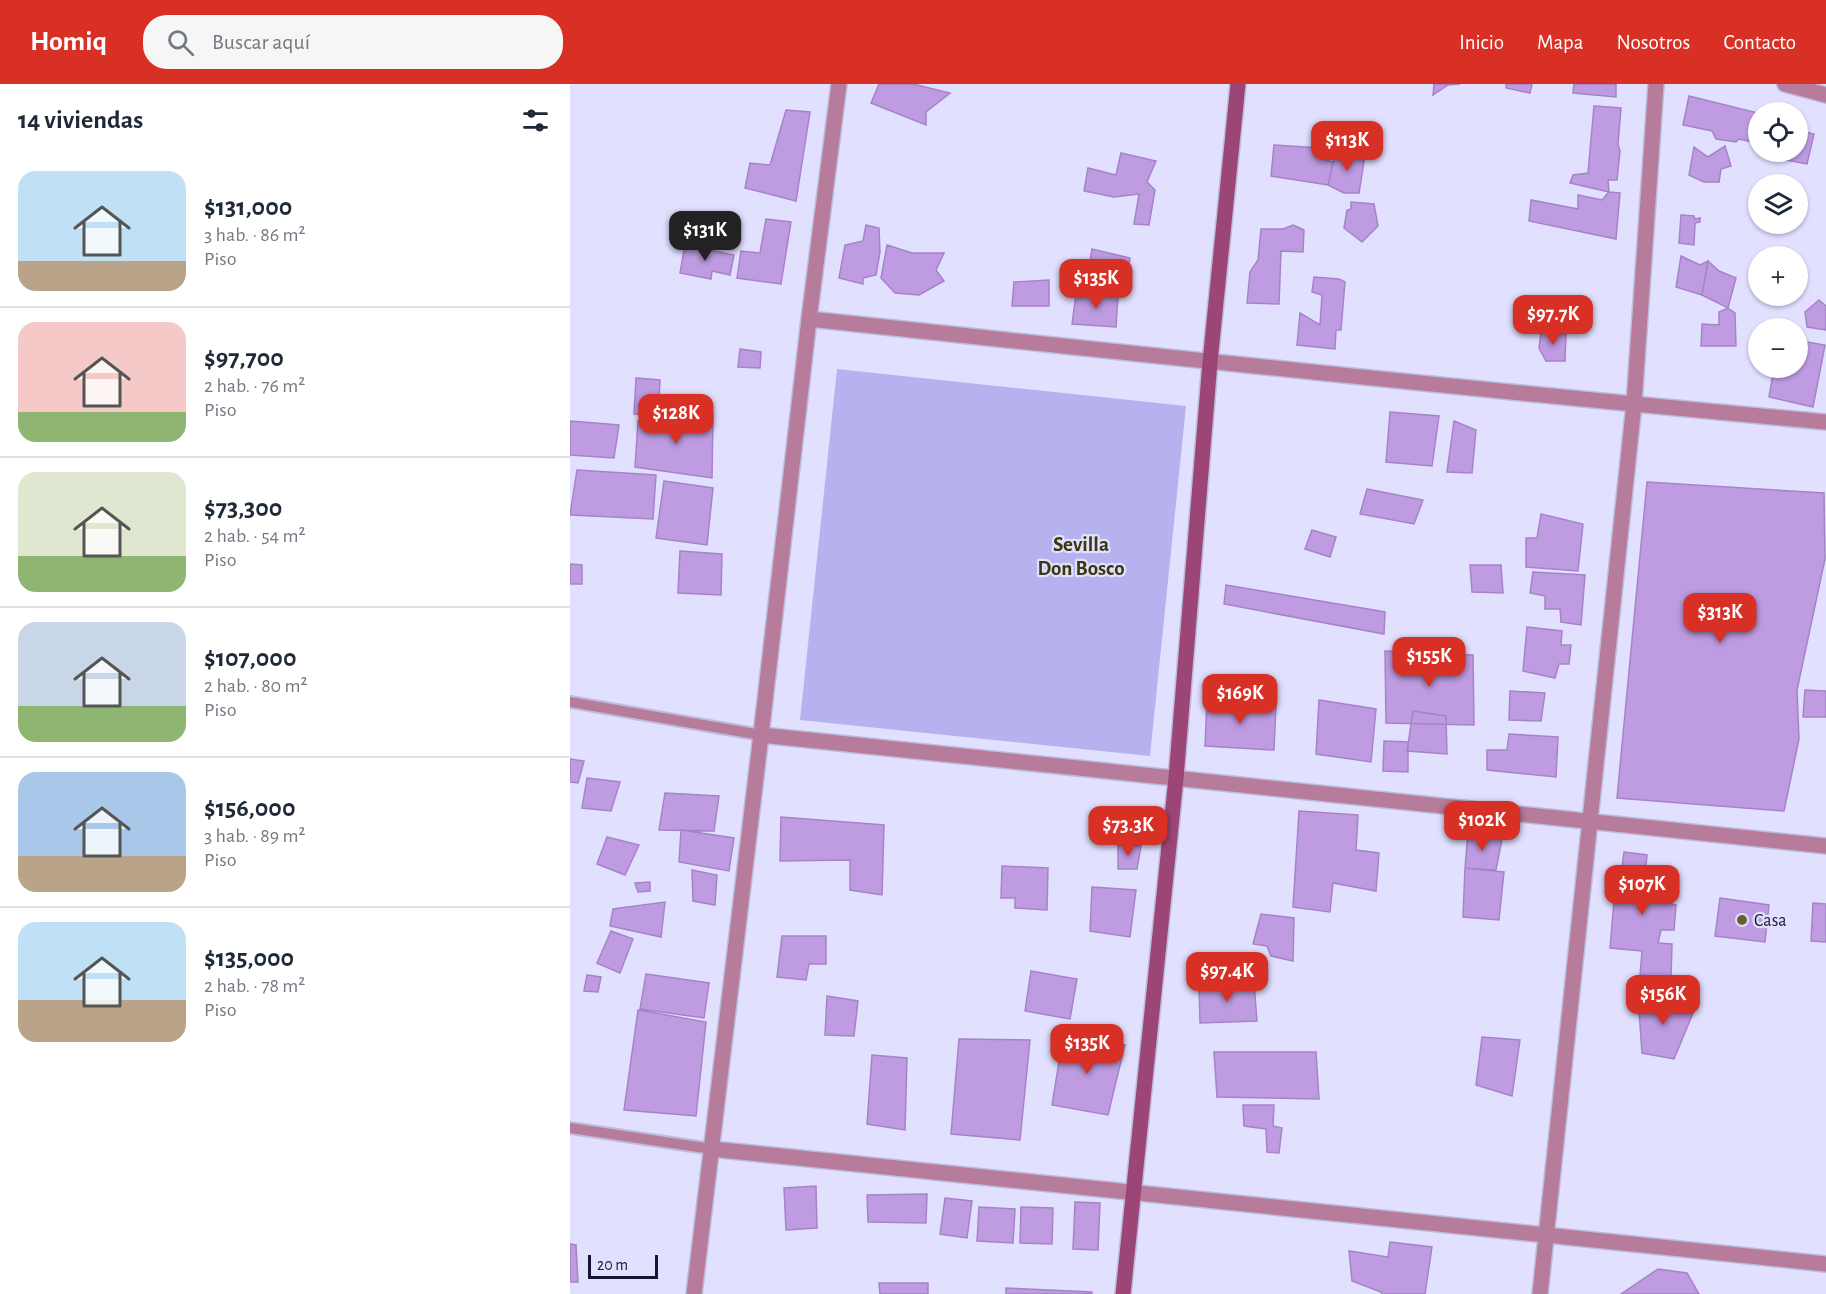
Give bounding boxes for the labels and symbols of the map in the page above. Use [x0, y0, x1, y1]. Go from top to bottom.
pin: $113K [1305, 121, 1389, 172]
pin: $131K [663, 211, 747, 262]
pin: $135K [1054, 259, 1138, 310]
pin: $97.7K [1504, 295, 1602, 346]
pin: $128K [634, 394, 718, 445]
district label: Sevilla Don Bosco [1037, 534, 1125, 579]
pin: $313K [1678, 593, 1762, 644]
pin: $155K [1387, 637, 1471, 688]
pin: $169K [1198, 674, 1282, 725]
pin: $102K [1440, 801, 1524, 852]
pin: $73.3K [1079, 806, 1177, 857]
pin: $107K [1600, 865, 1684, 916]
place label: Casa [1754, 912, 1787, 930]
marker: Casa [1735, 913, 1749, 927]
pin: $97.4K [1178, 952, 1276, 1003]
pin: $156K [1621, 975, 1705, 1026]
pin: $135K [1045, 1024, 1129, 1075]
scale bar [588, 1252, 658, 1280]

